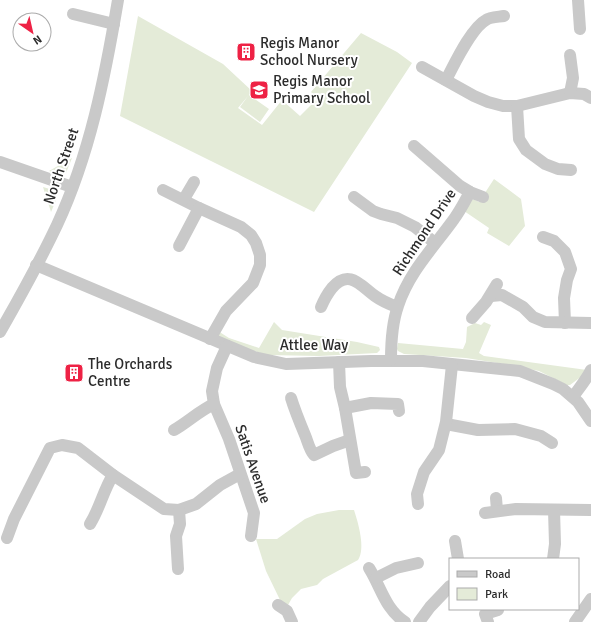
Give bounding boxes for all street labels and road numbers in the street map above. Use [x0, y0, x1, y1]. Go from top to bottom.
street label: North Street [40, 125, 82, 207]
street label: Richmond Drive [388, 185, 460, 279]
street label: Attlee Way [280, 336, 348, 354]
street label: Satis Avenue [231, 422, 275, 506]

